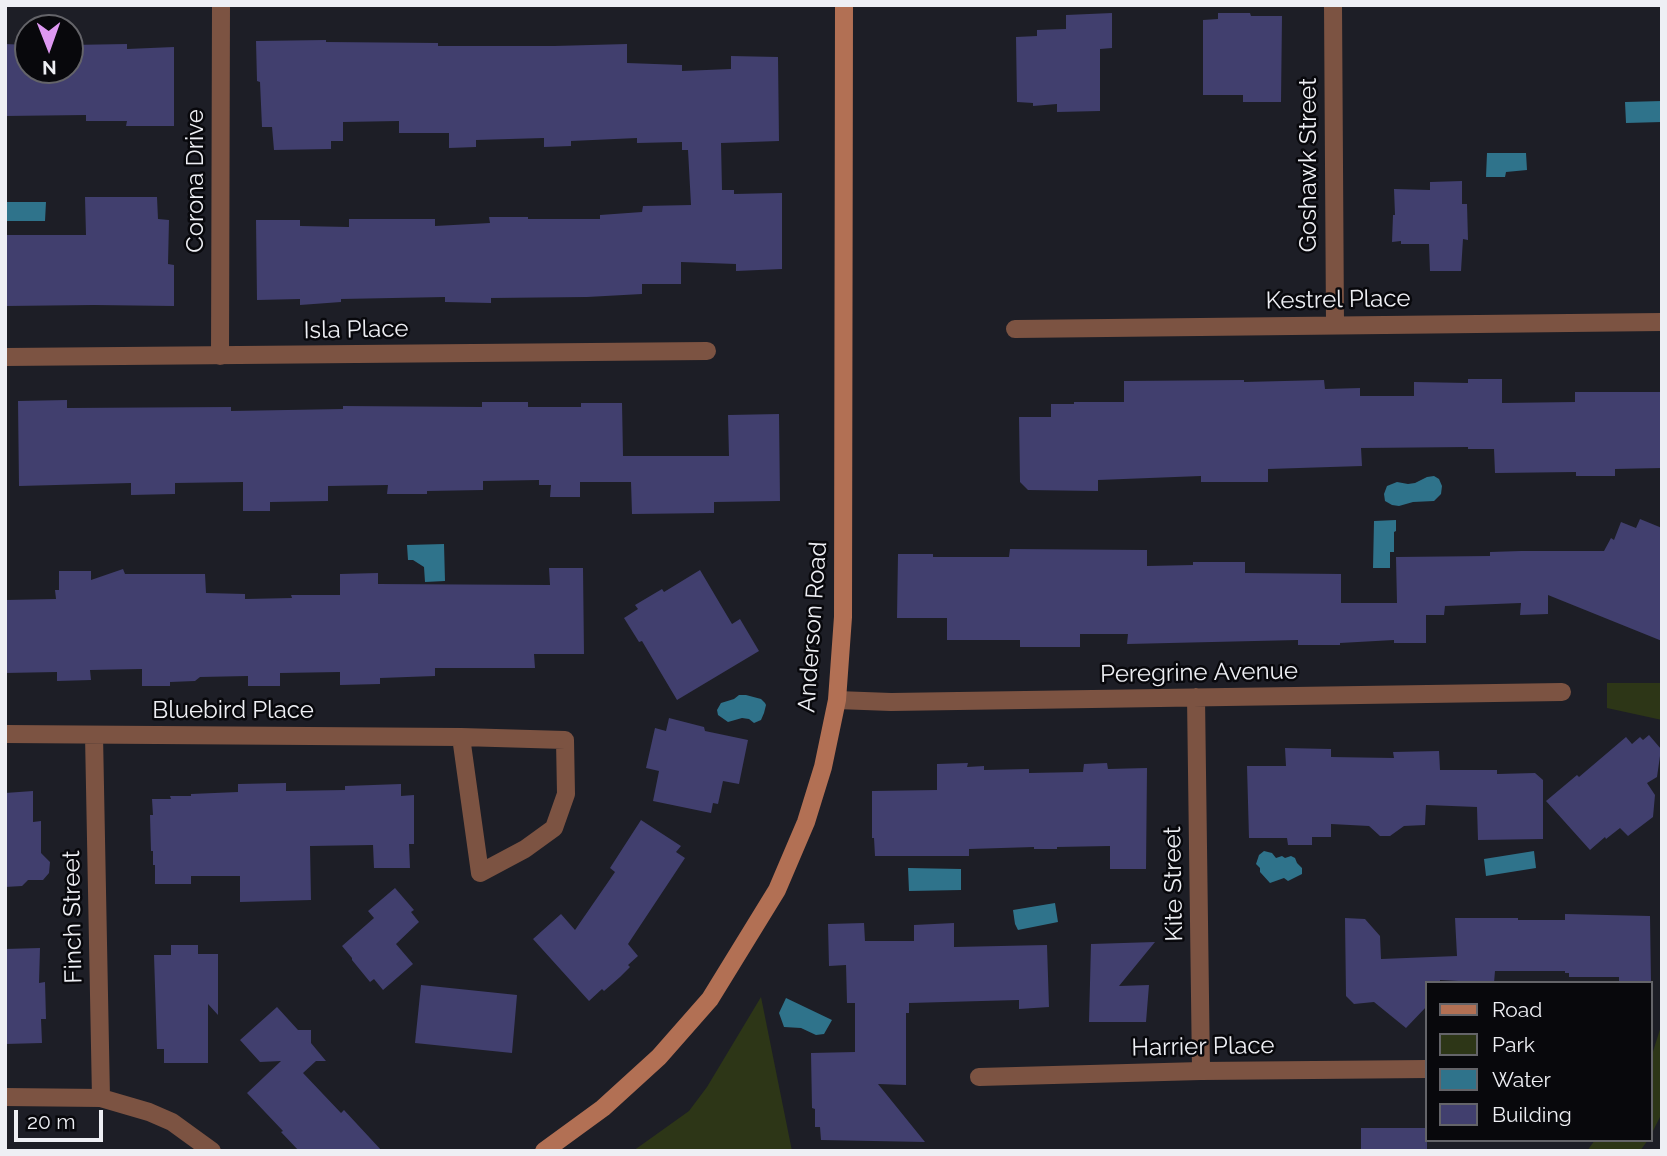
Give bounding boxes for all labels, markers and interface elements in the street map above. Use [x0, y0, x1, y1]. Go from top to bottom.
north arrow [14, 14, 84, 84]
text: N [42, 57, 57, 79]
street label: Goshawk Street [1295, 78, 1323, 252]
street label: Corona Drive [182, 109, 210, 253]
street label: Kestrel Place [1265, 284, 1411, 316]
street label: Isla Place [303, 315, 409, 345]
street label: Anderson Road [793, 541, 833, 713]
street label: Peregrine Avenue [1100, 657, 1298, 689]
street label: Bluebird Place [152, 697, 314, 725]
street label: Kite Street [1159, 826, 1189, 942]
street label: Finch Street [57, 850, 89, 984]
legend [1426, 981, 1653, 1142]
text: Road [1492, 997, 1542, 1022]
street label: Harrier Place [1131, 1031, 1275, 1063]
text: Park [1492, 1032, 1535, 1057]
text: Water [1492, 1067, 1551, 1092]
scale bar [18, 1096, 107, 1140]
text: Building [1492, 1102, 1572, 1127]
text: 20 m [27, 1109, 75, 1134]

